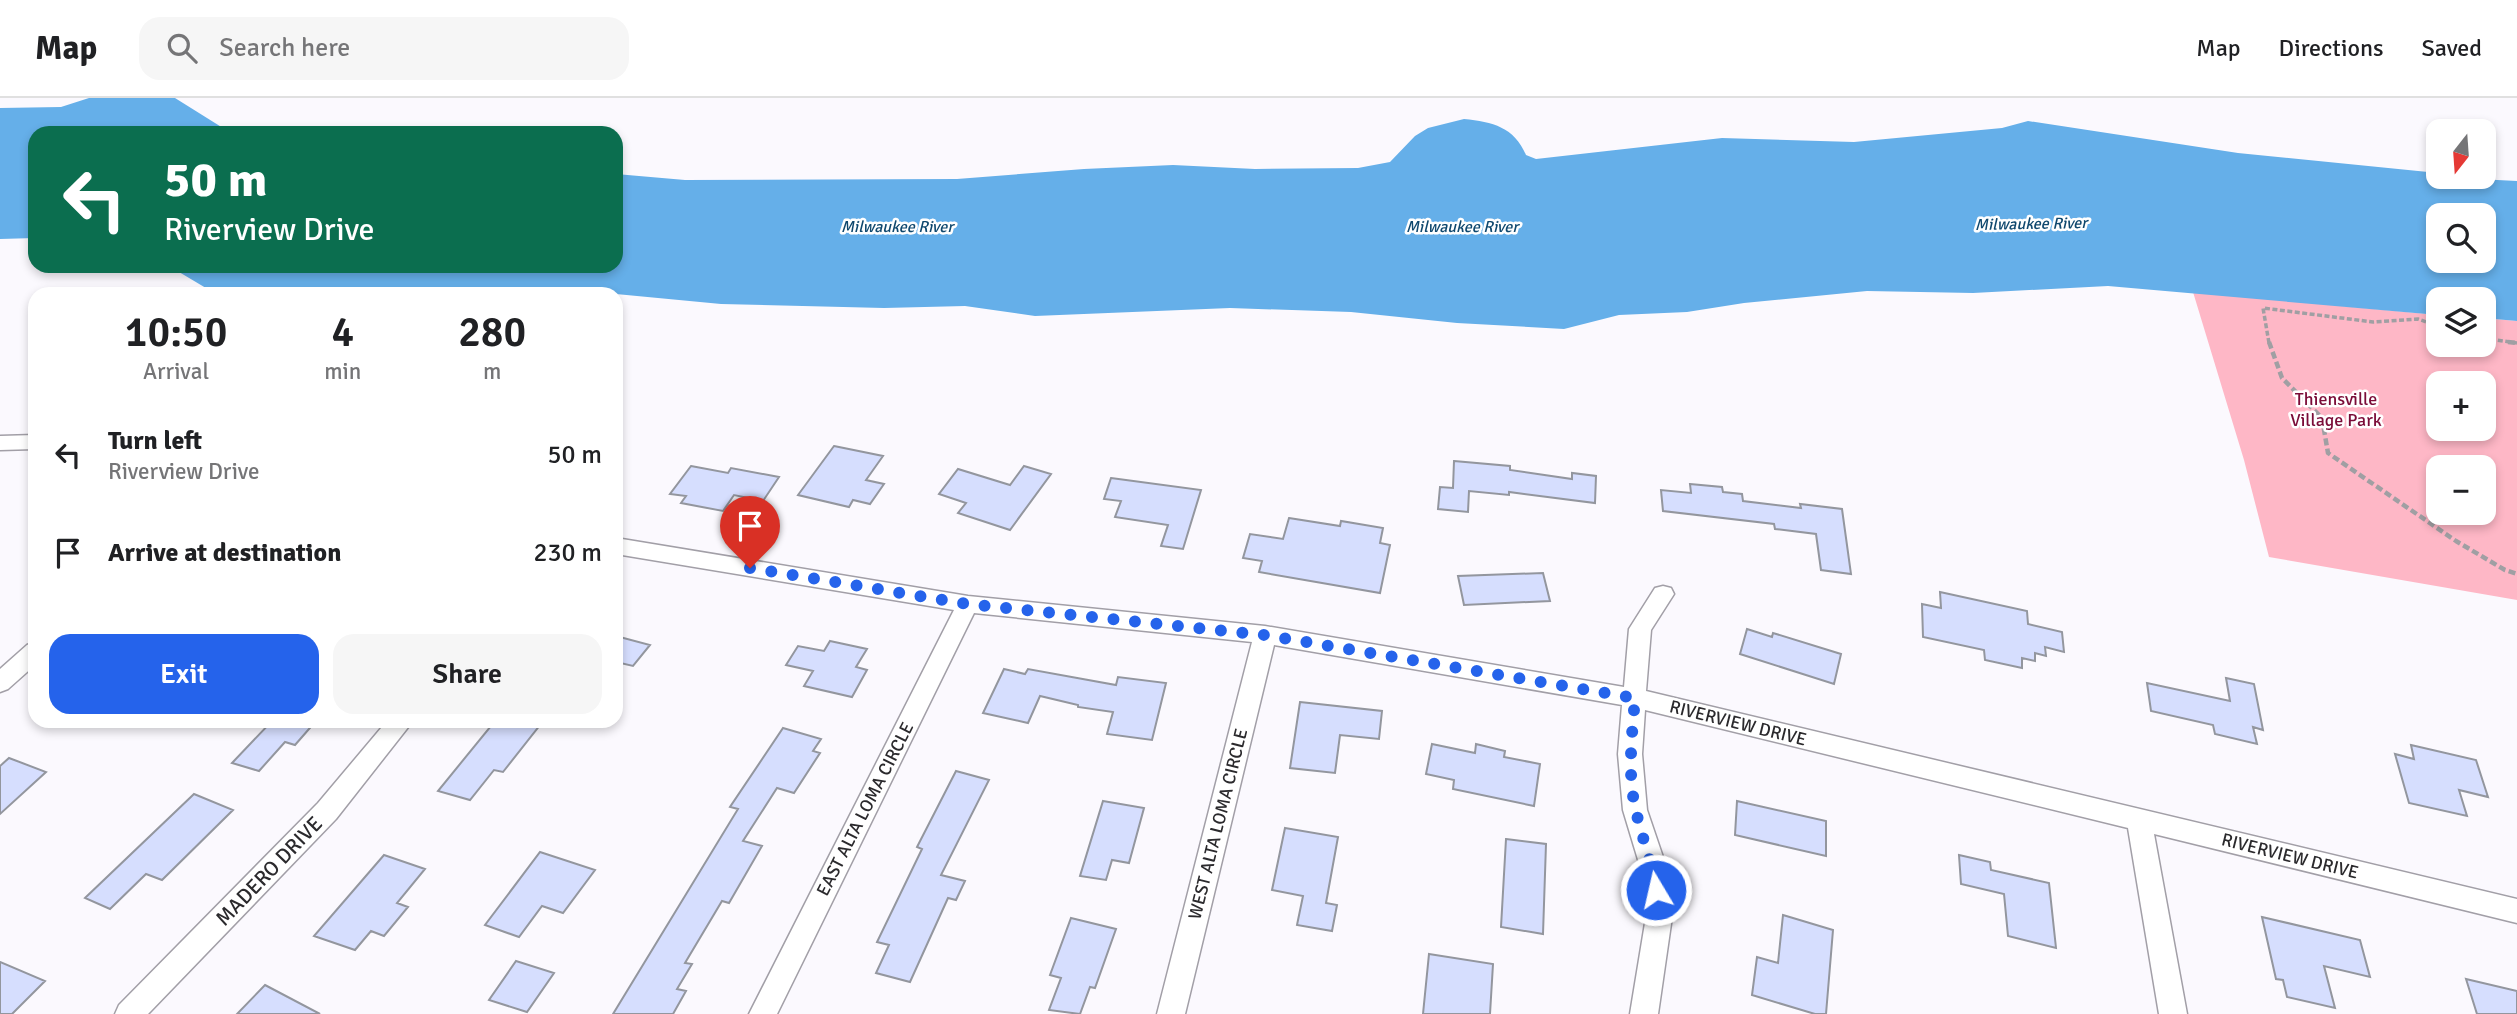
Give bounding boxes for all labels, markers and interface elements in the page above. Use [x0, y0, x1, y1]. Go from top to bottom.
search box [139, 17, 629, 80]
text: Map [35, 28, 97, 69]
icon: search [163, 29, 201, 67]
text: Search here [219, 32, 350, 64]
text: Map [2196, 33, 2241, 63]
text: Directions [2279, 33, 2384, 63]
text: Saved [2422, 33, 2482, 63]
north arrow [2426, 119, 2496, 189]
map controls [2426, 119, 2496, 525]
text: 50 m [164, 150, 267, 210]
icon: left [49, 154, 140, 245]
button: search [2426, 203, 2496, 273]
text: Riverview Drive [164, 210, 375, 249]
water label: Milwaukee River [1975, 213, 2089, 235]
water label: Milwaukee River [841, 217, 955, 237]
water label: Milwaukee River [1406, 217, 1520, 237]
button: layers [2426, 287, 2496, 357]
text: 10:50 [125, 307, 227, 358]
text: 4 [331, 307, 354, 358]
text: 280 [458, 307, 526, 358]
text: Arrival [143, 357, 209, 386]
text: min [324, 357, 361, 386]
text: m [483, 357, 501, 386]
button: + [2426, 371, 2496, 441]
park label: Thiensville Village Park [2290, 388, 2382, 431]
text: Turn left [108, 425, 202, 457]
icon: left [49, 436, 87, 474]
text: 50 m [547, 439, 602, 471]
button: − [2426, 455, 2496, 525]
text: Riverview Drive [108, 457, 259, 486]
pin [720, 496, 780, 568]
icon: arrive [731, 507, 769, 545]
icon: arrive [49, 534, 87, 572]
text: Arrive at destination [108, 537, 341, 569]
text: 230 m [533, 537, 602, 569]
button: Exit [49, 634, 319, 714]
button: Share [333, 634, 602, 714]
street label: RIVERVIEW DRIVE [1667, 695, 1809, 751]
street label: EAST ALTA LOMA CIRCLE [812, 719, 918, 899]
street label: WEST ALTA LOMA CIRCLE [1184, 726, 1252, 922]
street label: MADERO DRIVE [210, 811, 328, 931]
street label: RIVERVIEW DRIVE [2219, 828, 2361, 884]
position arrow [1619, 853, 1693, 927]

